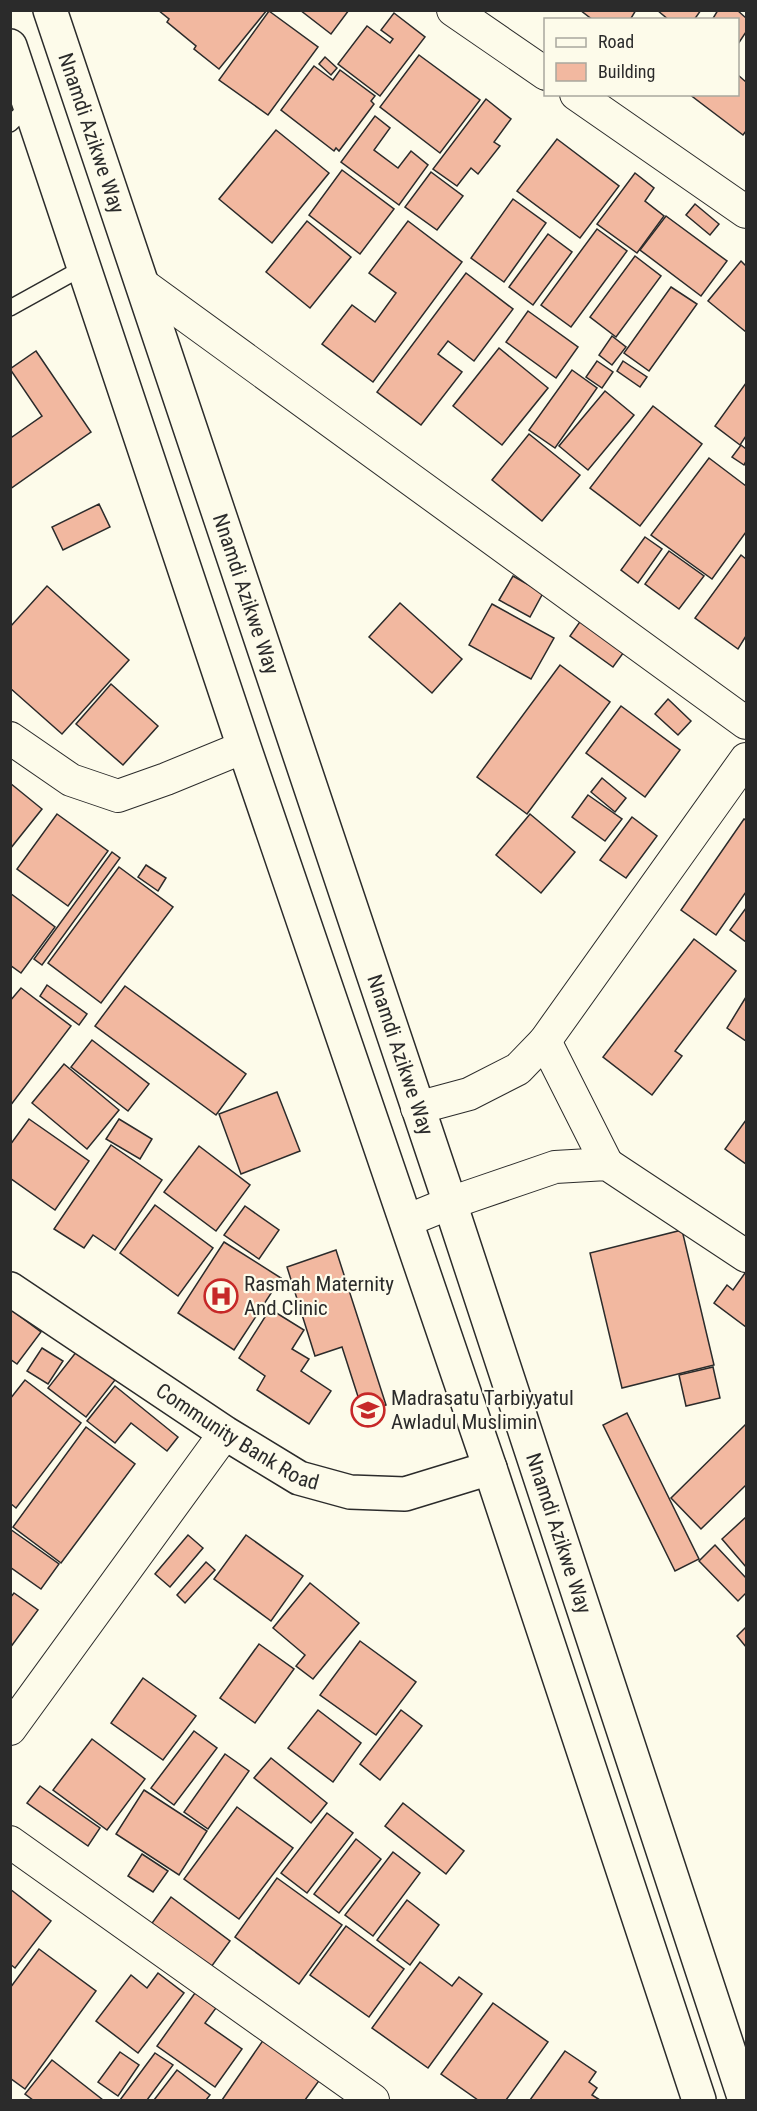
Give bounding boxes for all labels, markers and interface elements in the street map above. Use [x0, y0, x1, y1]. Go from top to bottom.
legend [544, 18, 739, 96]
text: Road [598, 31, 634, 52]
street label: Nnamdi Azikwe Way [53, 50, 129, 217]
text: Building [598, 61, 655, 82]
street label: Nnamdi Azikwe Way [208, 511, 284, 678]
street label: Nnamdi Azikwe Way [362, 972, 438, 1138]
place label: Rasmah Maternity And Clinic [244, 1272, 394, 1320]
hospital icon: Rasmah Maternity And Clinic [203, 1278, 239, 1314]
street label: Community Bank Road [152, 1378, 322, 1495]
place label: Madrasatu Tarbiyyatul Awladul Muslimin [391, 1386, 574, 1434]
school or university icon: Madrasatu Tarbiyyatul Awladul Muslimin [350, 1392, 386, 1428]
street label: Nnamdi Azikwe Way [521, 1450, 596, 1617]

